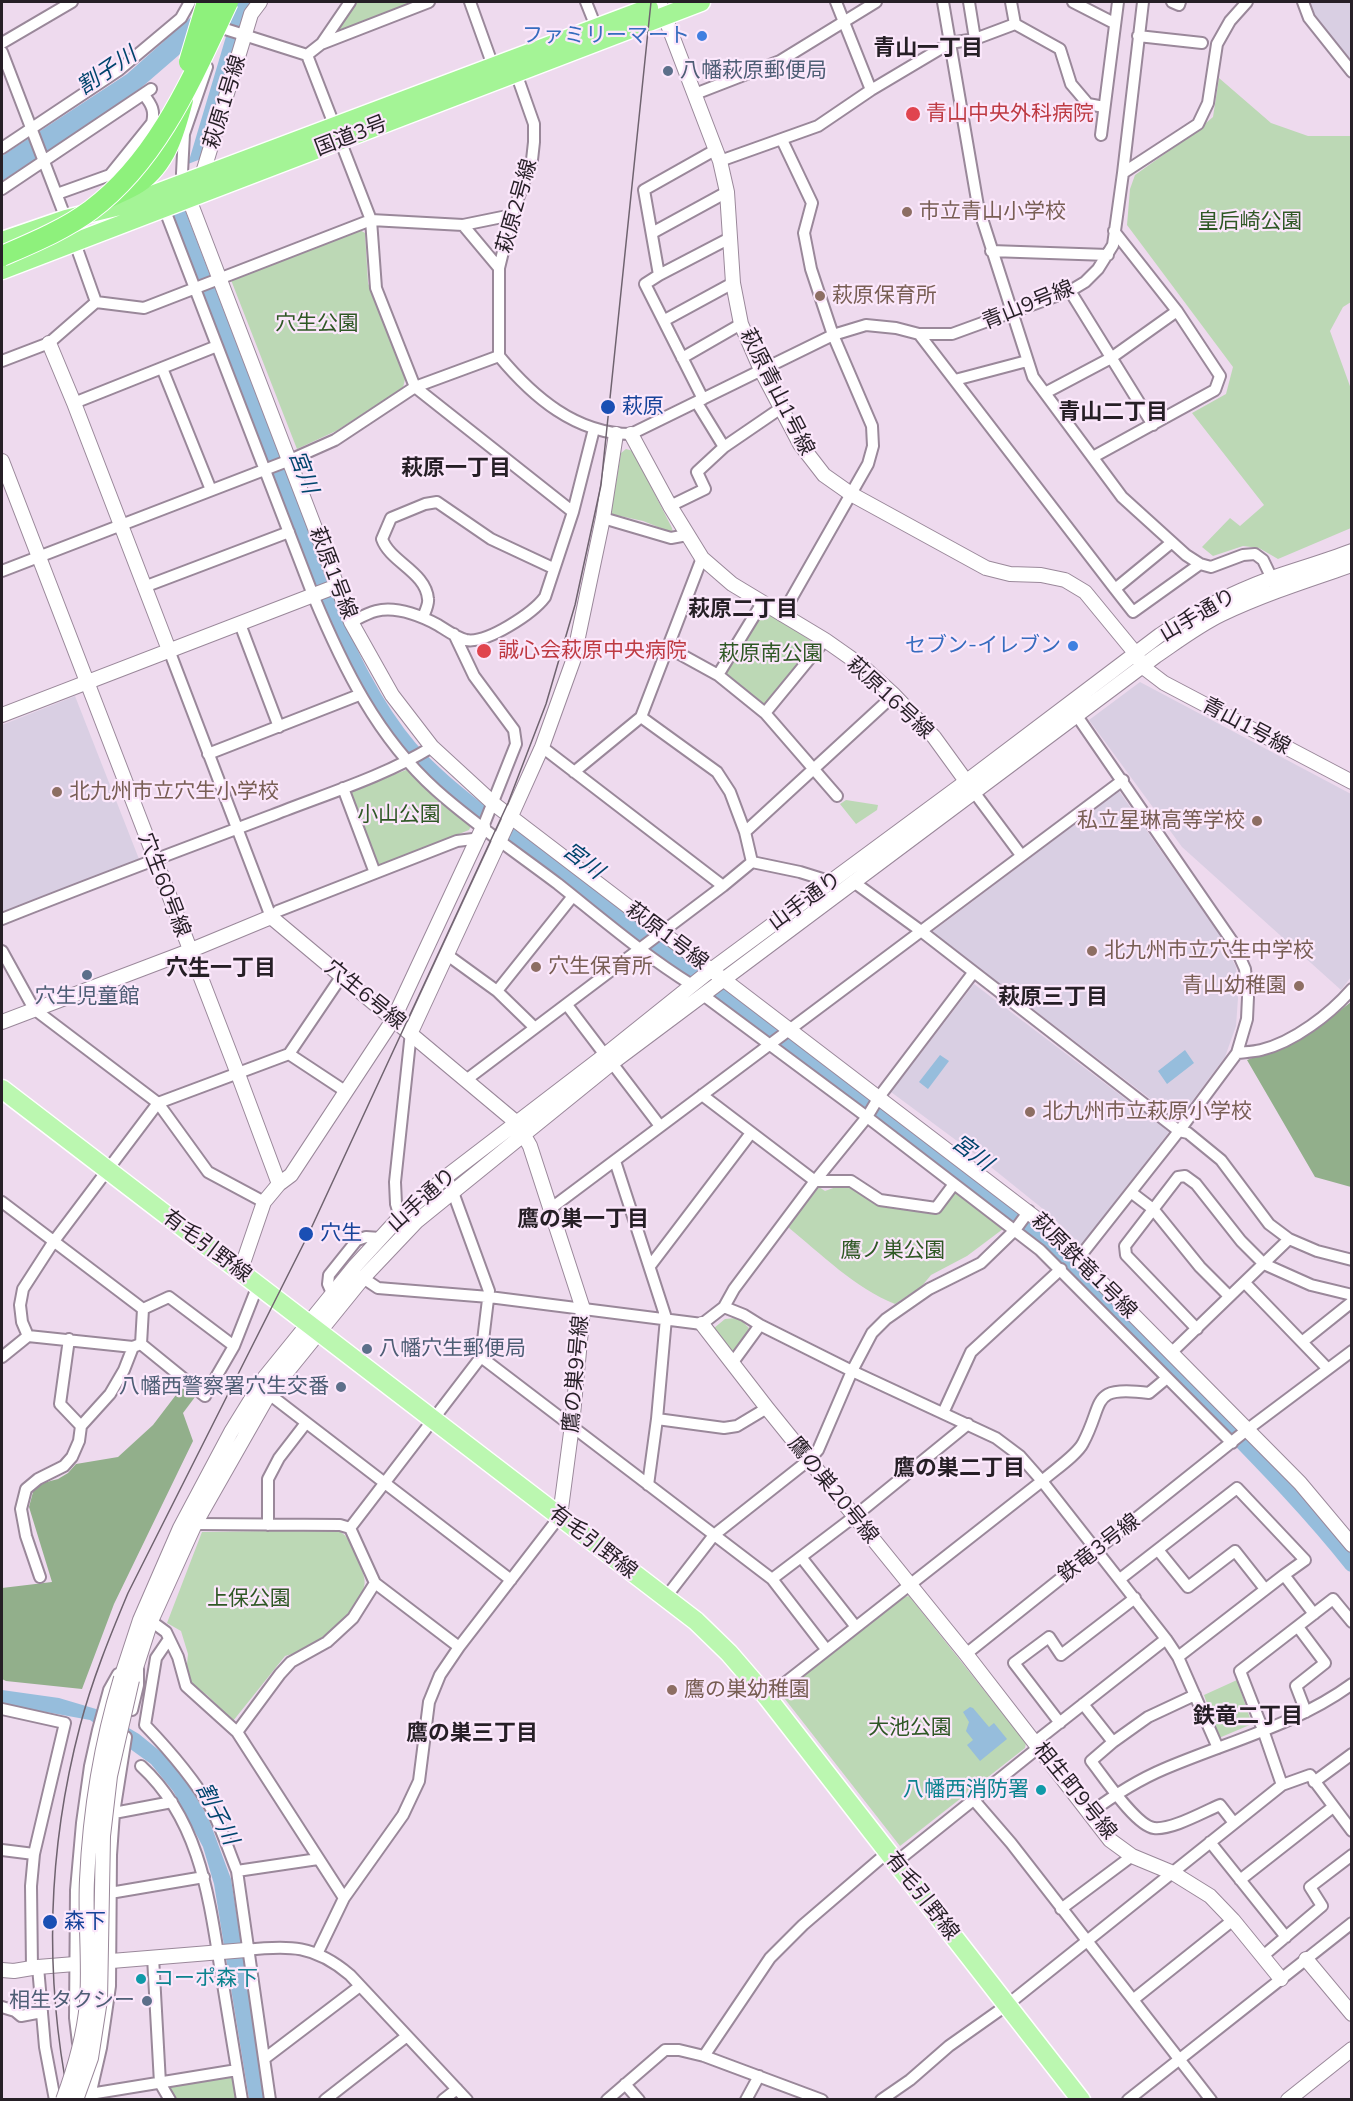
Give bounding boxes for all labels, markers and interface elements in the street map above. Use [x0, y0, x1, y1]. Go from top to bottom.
place label: ファミリーマート [522, 23, 690, 49]
marker: ファミリーマート [695, 29, 709, 43]
district label: 青山一丁目 [873, 35, 983, 61]
water label: 割子川 [72, 42, 142, 100]
street label: 萩原1号線 [199, 52, 251, 152]
place label: 八幡萩原郵便局 [680, 58, 827, 84]
marker: 八幡萩原郵便局 [661, 64, 675, 78]
place label: 青山中央外科病院 [926, 101, 1094, 127]
marker: 青山中央外科病院 [904, 105, 922, 123]
street label: 国道3号 [311, 111, 391, 161]
street label: 萩原2号線 [492, 156, 542, 256]
place label: 市立青山小学校 [919, 199, 1066, 225]
marker: 市立青山小学校 [900, 205, 914, 219]
park label: 皇后崎公園 [1198, 209, 1302, 235]
street label: 青山9号線 [978, 275, 1078, 335]
place label: 萩原保育所 [832, 283, 937, 309]
marker: 萩原保育所 [813, 289, 827, 303]
park label: 穴生公園 [275, 311, 359, 337]
street label: 萩原青山1号線 [734, 325, 820, 459]
place label: 萩原 [622, 394, 664, 420]
marker: 萩原 [599, 398, 617, 416]
district label: 青山二丁目 [1058, 399, 1168, 425]
water label: 宮川 [283, 447, 323, 497]
district label: 萩原一丁目 [401, 455, 511, 481]
street label: 萩原1号線 [304, 523, 362, 623]
street label: 山手通り [1155, 583, 1241, 647]
district label: 萩原二丁目 [688, 596, 798, 622]
place label: セブン-イレブン [905, 633, 1061, 659]
place label: 誠心会萩原中央病院 [498, 638, 687, 664]
marker: セブン-イレブン [1066, 639, 1080, 653]
park label: 萩原南公園 [719, 641, 823, 667]
marker: 誠心会萩原中央病院 [475, 642, 493, 660]
street label: 萩原16号線 [841, 652, 939, 744]
street label: 青山1号線 [1197, 692, 1295, 760]
place label: 北九州市立穴生小学校 [69, 779, 279, 805]
marker: 北九州市立穴生小学校 [50, 785, 64, 799]
park label: 小山公園 [357, 802, 441, 828]
place label: 私立星琳高等学校 [1077, 808, 1245, 834]
marker: 私立星琳高等学校 [1250, 814, 1264, 828]
street label: 穴生60号線 [133, 830, 195, 940]
water label: 宮川 [557, 837, 609, 885]
street label: 山手通り [764, 866, 846, 936]
street label: 萩原1号線 [621, 897, 713, 975]
place label: 北九州市立穴生中学校 [1104, 938, 1314, 964]
marker: 北九州市立穴生中学校 [1085, 944, 1099, 958]
place label: 穴生保育所 [548, 954, 653, 980]
district label: 穴生一丁目 [166, 955, 276, 981]
street label: 穴生6号線 [320, 955, 410, 1035]
marker: 穴生保育所 [529, 960, 543, 974]
marker: 穴生児童館 [80, 968, 94, 982]
place label: 青山幼稚園 [1182, 973, 1287, 999]
marker: 青山幼稚園 [1292, 979, 1306, 993]
place label: 穴生児童館 [35, 984, 139, 1010]
district label: 萩原三丁目 [998, 984, 1108, 1010]
place label: 北九州市立萩原小学校 [1042, 1099, 1252, 1125]
marker: 北九州市立萩原小学校 [1023, 1105, 1037, 1119]
water label: 宮川 [946, 1129, 998, 1177]
street label: 山手通り [382, 1163, 462, 1237]
street label: 有毛引野線 [157, 1204, 257, 1288]
district label: 鷹の巣一丁目 [517, 1206, 649, 1232]
street label: 萩原鉄竜1号線 [1026, 1208, 1142, 1324]
place label: 穴生 [320, 1221, 362, 1247]
marker: 穴生 [297, 1225, 315, 1243]
park label: 鷹ノ巣公園 [841, 1238, 945, 1264]
street label: 鷹の巣9号線 [558, 1314, 594, 1434]
place label: 八幡穴生郵便局 [379, 1336, 526, 1362]
marker: 八幡穴生郵便局 [360, 1342, 374, 1356]
place label: 八幡西警察署穴生交番 [119, 1374, 329, 1400]
marker: 八幡西警察署穴生交番 [334, 1380, 348, 1394]
street label: 鷹の巣20号線 [782, 1431, 884, 1549]
district label: 鷹の巣二丁目 [893, 1455, 1025, 1481]
street label: 有毛引野線 [544, 1500, 642, 1584]
street label: 鉄竜3号線 [1053, 1508, 1145, 1588]
park label: 上保公園 [207, 1586, 291, 1612]
place label: 鷹の巣幼稚園 [684, 1677, 810, 1703]
marker: 鷹の巣幼稚園 [665, 1683, 679, 1697]
district label: 鉄竜二丁目 [1193, 1703, 1303, 1729]
park label: 大池公園 [868, 1715, 952, 1741]
district label: 鷹の巣三丁目 [406, 1720, 538, 1746]
street label: 相生町9号線 [1028, 1737, 1122, 1845]
place label: 八幡西消防署 [903, 1777, 1029, 1803]
water label: 割子川 [190, 1779, 244, 1849]
marker: 八幡西消防署 [1034, 1783, 1048, 1797]
street label: 有毛引野線 [880, 1847, 964, 1945]
place label: 森下 [64, 1909, 106, 1935]
marker: 森下 [41, 1913, 59, 1931]
place label: コーポ森下 [153, 1966, 258, 1992]
marker: コーポ森下 [134, 1972, 148, 1986]
place label: 相生タクシー [9, 1988, 135, 2014]
marker: 相生タクシー [140, 1994, 154, 2008]

